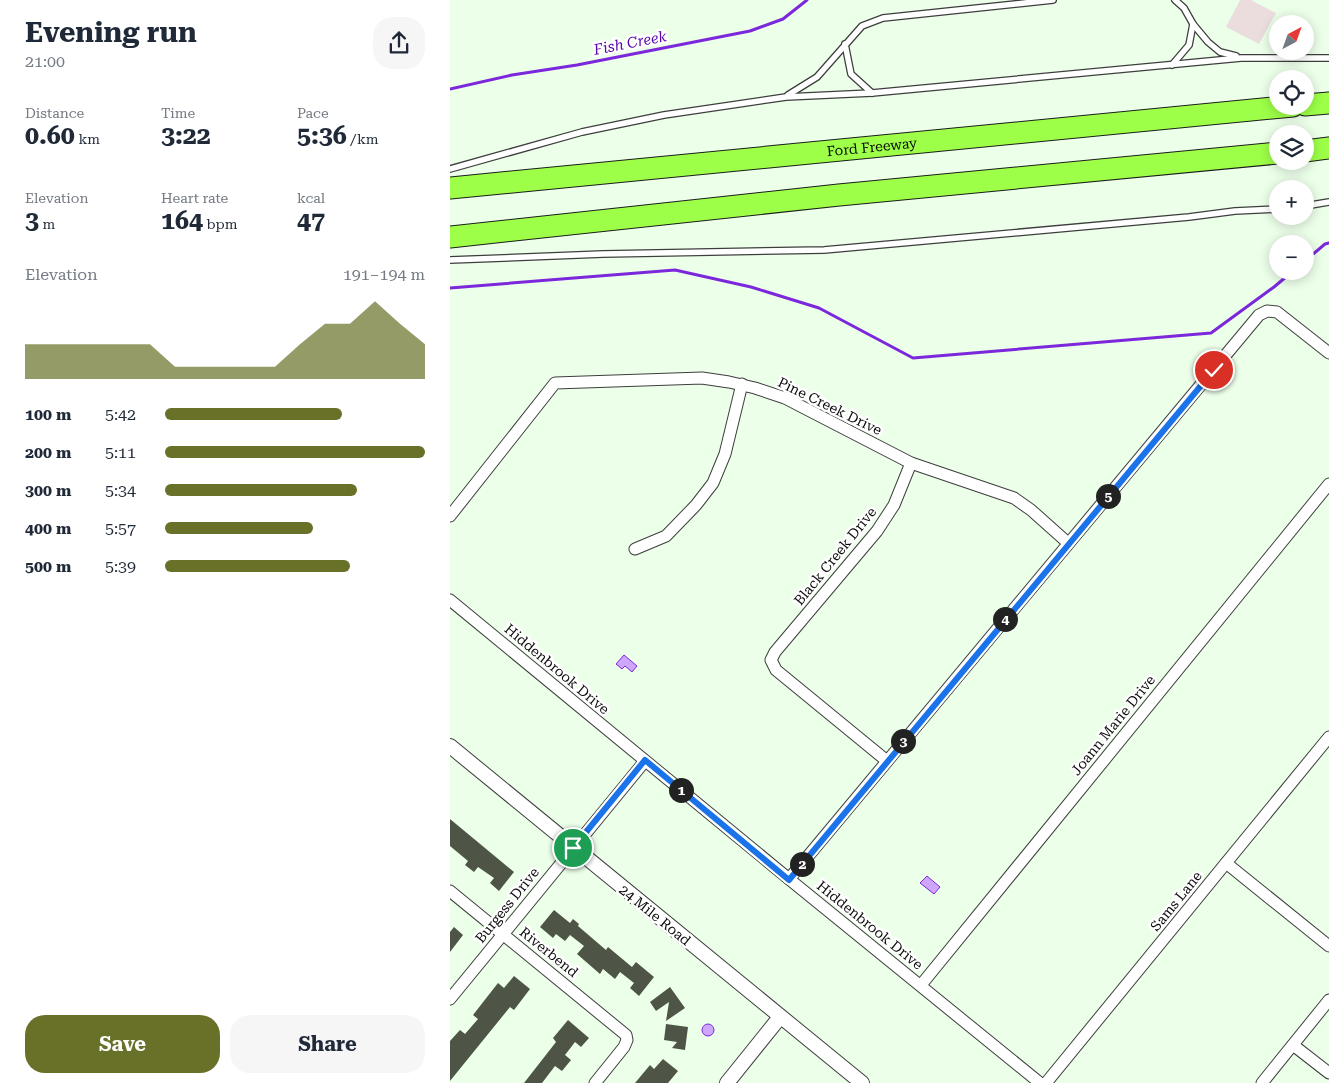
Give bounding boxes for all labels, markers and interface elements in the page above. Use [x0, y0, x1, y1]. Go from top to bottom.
north arrow [1269, 15, 1314, 60]
map controls [1269, 15, 1314, 280]
text: Evening run [25, 16, 197, 49]
button: share [373, 17, 425, 69]
water label: Fish Creek [591, 27, 669, 59]
text: 21:00 [25, 52, 65, 71]
button: locate [1269, 70, 1314, 115]
text: Distance [25, 105, 84, 121]
text: Time [161, 105, 195, 121]
text: Pace [297, 105, 329, 121]
text: 0.60 [25, 121, 75, 150]
text: 3:22 [161, 121, 211, 150]
text: 5:36 [297, 121, 347, 150]
button: layers [1269, 125, 1314, 170]
text: km [75, 131, 100, 147]
text: /km [347, 131, 379, 147]
street label: Ford Freeway [826, 135, 919, 159]
button: + [1269, 180, 1314, 225]
text: Elevation [25, 190, 88, 206]
text: Heart rate [161, 190, 228, 206]
text: kcal [297, 190, 325, 206]
text: 3 [25, 206, 39, 235]
text: 164 [161, 206, 203, 235]
text: 47 [297, 206, 325, 235]
text: m [39, 216, 55, 232]
text: bpm [203, 216, 238, 232]
button: − [1269, 235, 1314, 280]
text: Elevation [25, 265, 98, 284]
text: 191–194 m [343, 265, 425, 284]
pin [1193, 349, 1235, 391]
icon: check [1200, 356, 1228, 384]
street label: Pine Creek Drive [775, 374, 885, 438]
text: 100 m [25, 405, 71, 424]
text: 5:42 [105, 405, 136, 424]
text: 200 m [25, 443, 71, 462]
text: 5:11 [105, 443, 136, 462]
text: 300 m [25, 481, 71, 500]
text: 5:34 [105, 481, 136, 500]
pin: 5 [1096, 484, 1120, 508]
text: 5 [1105, 488, 1112, 504]
street label: Black Creek Drive [791, 504, 880, 608]
text: 400 m [25, 519, 71, 538]
text: 5:57 [105, 519, 136, 538]
text: 500 m [25, 557, 71, 576]
text: 5:39 [105, 557, 136, 576]
pin: 4 [992, 606, 1018, 632]
text: 4 [1002, 611, 1009, 627]
street label: Hiddenbrook Drive [502, 621, 613, 718]
street label: Joann Marie Drive [1068, 671, 1158, 778]
pin: 3 [890, 728, 916, 754]
text: 3 [900, 733, 907, 749]
pin: 1 [668, 778, 694, 802]
text: 1 [678, 782, 685, 798]
pin [552, 827, 594, 869]
icon: arrive [559, 834, 587, 862]
pin: 2 [790, 852, 814, 876]
text: 2 [799, 856, 806, 872]
street label: Burgess Drive [472, 864, 542, 946]
street label: Sams Lane [1147, 868, 1205, 934]
street label: Hiddenbrook Drive [814, 877, 926, 973]
street label: 24 Mile Road [616, 881, 694, 949]
street label: Riverbend [517, 924, 581, 980]
button: Save [25, 1015, 220, 1073]
button: Share [230, 1015, 425, 1073]

